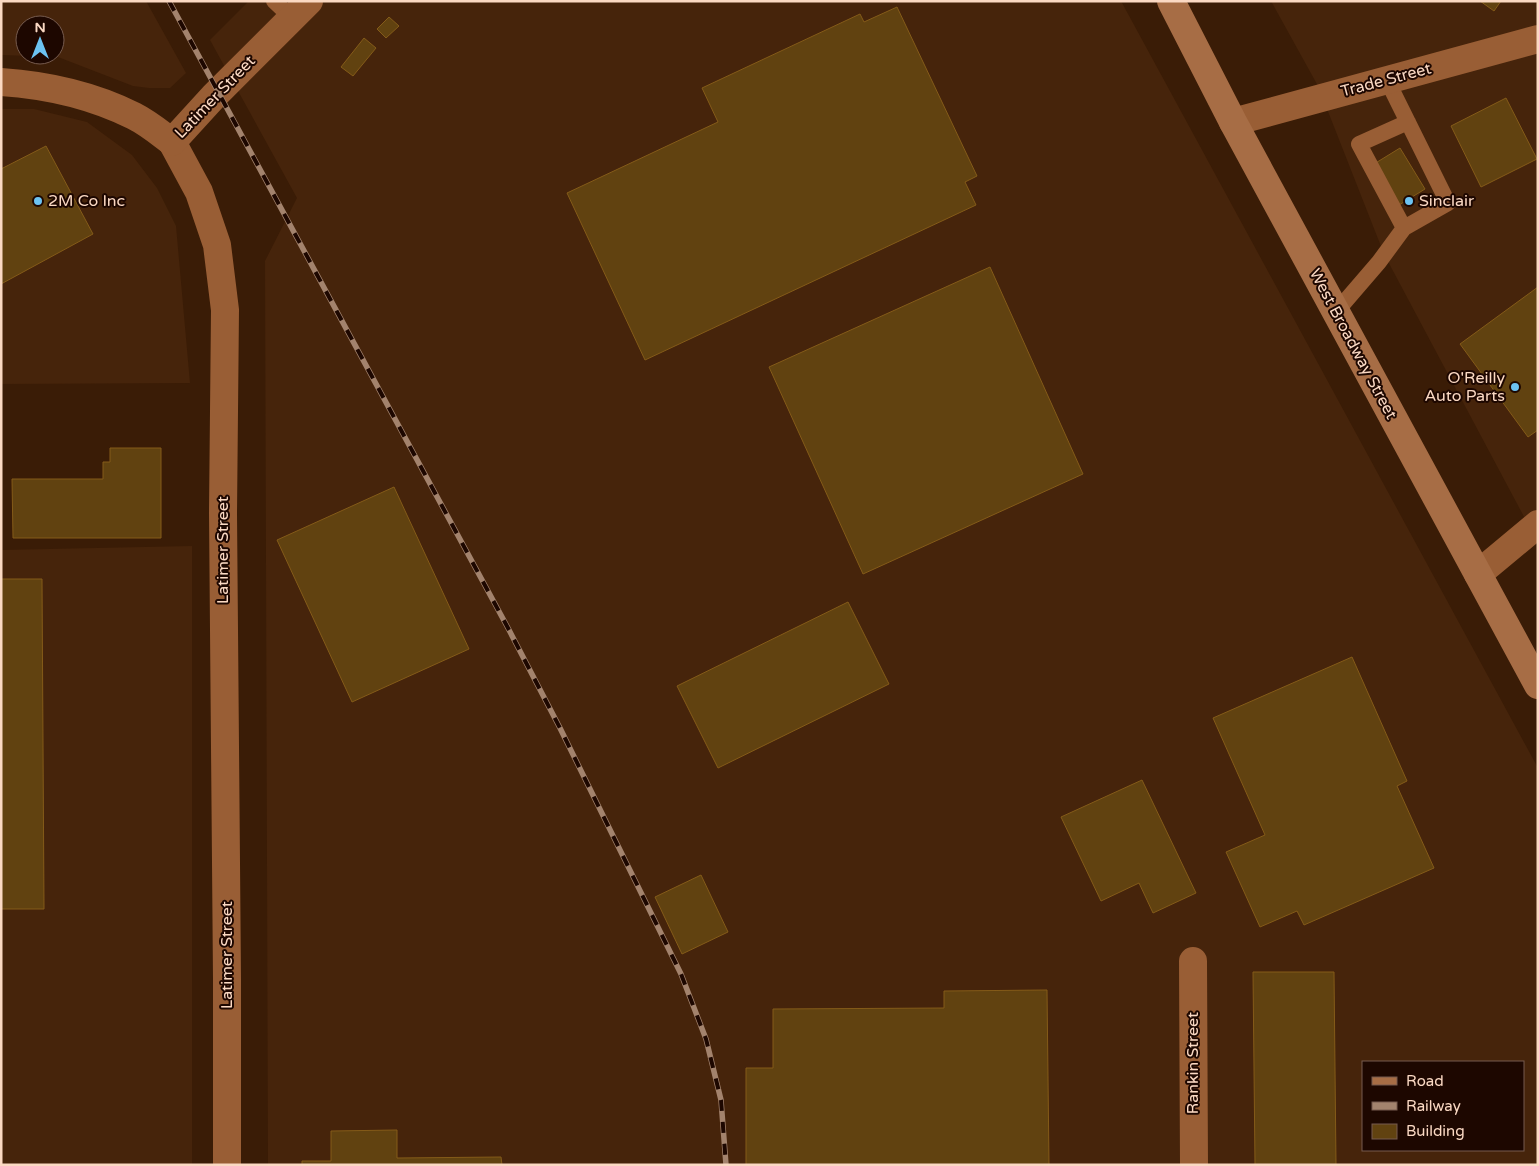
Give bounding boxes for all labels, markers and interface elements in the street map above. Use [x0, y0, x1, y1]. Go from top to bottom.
north arrow [15, 15, 65, 65]
text: N [34, 19, 46, 36]
street label: Latimer Street [170, 51, 260, 143]
street label: Trade Street [1339, 58, 1433, 102]
place label: 2M Co Inc [48, 191, 125, 211]
place label: Sinclair [1419, 191, 1475, 211]
marker: 2M Co Inc [32, 195, 44, 207]
marker: Sinclair [1403, 195, 1415, 207]
street label: West Broadway Street [1305, 265, 1401, 423]
place label: O'Reilly Auto Parts [1424, 368, 1505, 406]
marker: O'Reilly Auto Parts [1509, 381, 1521, 393]
street label: Latimer Street [213, 496, 233, 604]
street label: Latimer Street [217, 901, 237, 1009]
street label: Rankin Street [1183, 1012, 1203, 1114]
legend [1362, 1061, 1524, 1151]
text: Road [1406, 1072, 1444, 1090]
text: Railway [1406, 1097, 1461, 1115]
text: Building [1406, 1122, 1465, 1140]

